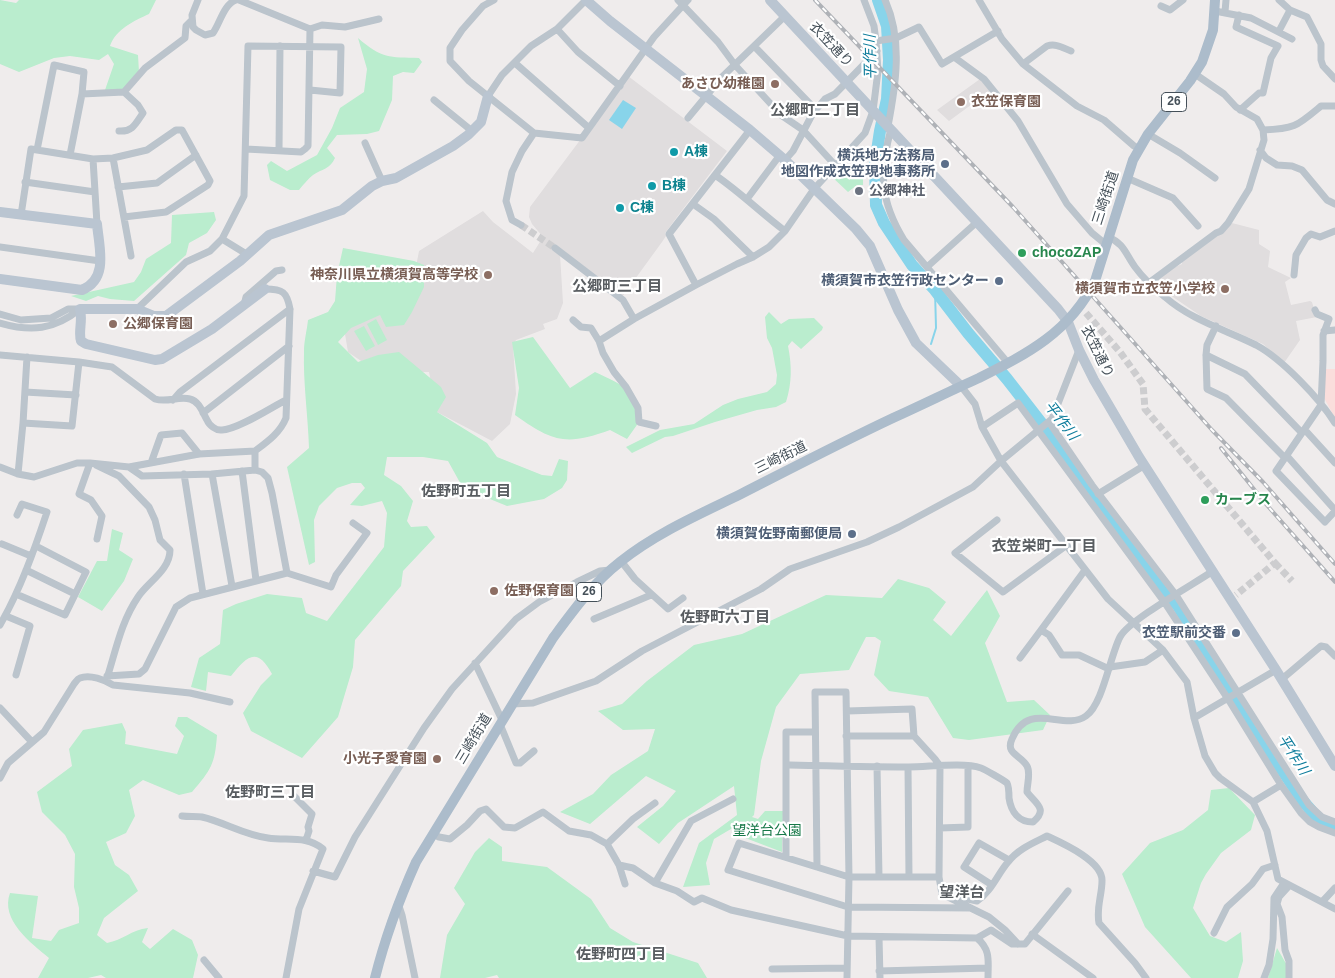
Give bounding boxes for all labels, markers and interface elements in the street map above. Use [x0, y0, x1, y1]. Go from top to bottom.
street label: 衣笠通り [806, 19, 856, 71]
water label: 平作川 [862, 34, 880, 80]
place label: あさひ幼稚園 [681, 76, 765, 92]
marker: あさひ幼稚園 [769, 78, 781, 90]
road number: 26 [1162, 92, 1186, 111]
place label: 衣笠保育園 [971, 94, 1041, 110]
marker: 衣笠保育園 [955, 96, 967, 108]
district label: 公郷町二丁目 [770, 102, 860, 120]
place label: A棟 [684, 144, 708, 160]
marker: A棟 [668, 146, 680, 158]
place label: 横浜地方法務局 地図作成衣笠現地事務所 [781, 148, 935, 180]
marker: 横浜地方法務局 地図作成衣笠現地事務所 [939, 158, 951, 170]
street label: 三崎街道 [1089, 169, 1123, 227]
place label: B棟 [662, 178, 686, 194]
marker: B棟 [646, 180, 658, 192]
place label: 公郷神社 [869, 183, 925, 199]
marker: 公郷神社 [853, 185, 865, 197]
place label: C棟 [630, 200, 654, 216]
marker: C棟 [614, 202, 626, 214]
place label: chocoZAP [1032, 245, 1101, 261]
marker: chocoZAP [1016, 247, 1028, 259]
place label: 神奈川県立横須賀高等学校 [310, 267, 478, 283]
marker: 神奈川県立横須賀高等学校 [482, 269, 494, 281]
place label: 横須賀市衣笠行政センター [821, 273, 989, 289]
marker: 横須賀市衣笠行政センター [993, 275, 1005, 287]
district label: 公郷町三丁目 [572, 278, 662, 296]
place label: 横須賀市立衣笠小学校 [1075, 281, 1215, 297]
marker: 横須賀市立衣笠小学校 [1219, 283, 1231, 295]
place label: 公郷保育園 [123, 316, 193, 332]
marker: 公郷保育園 [107, 318, 119, 330]
street label: 衣笠通り [1077, 323, 1117, 381]
water label: 平作川 [1040, 398, 1082, 444]
street label: 三崎街道 [752, 438, 810, 478]
district label: 佐野町五丁目 [421, 483, 511, 501]
place label: カーブス [1215, 492, 1271, 508]
marker: カーブス [1199, 494, 1211, 506]
place label: 横須賀佐野南郵便局 [716, 526, 842, 542]
marker: 横須賀佐野南郵便局 [846, 528, 858, 540]
district label: 衣笠栄町一丁目 [992, 538, 1096, 556]
road number: 26 [576, 582, 602, 602]
place label: 佐野保育園 [504, 583, 574, 599]
marker: 佐野保育園 [488, 585, 500, 597]
district label: 佐野町六丁目 [680, 609, 770, 627]
place label: 衣笠駅前交番 [1142, 625, 1226, 641]
marker: 衣笠駅前交番 [1230, 627, 1242, 639]
street label: 三崎街道 [452, 711, 496, 767]
water label: 平作川 [1273, 731, 1313, 779]
place label: 小光子愛育園 [343, 751, 427, 767]
marker: 小光子愛育園 [431, 753, 443, 765]
district label: 佐野町三丁目 [225, 784, 315, 802]
park label: 望洋台公園 [732, 823, 802, 839]
district label: 望洋台 [940, 884, 984, 902]
district label: 佐野町四丁目 [576, 946, 666, 964]

